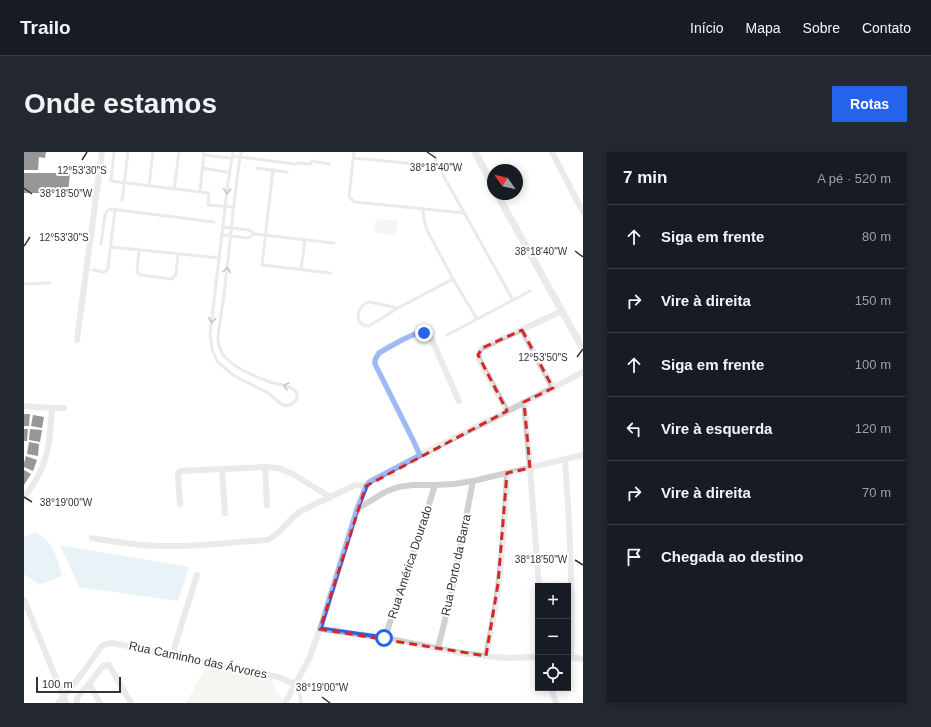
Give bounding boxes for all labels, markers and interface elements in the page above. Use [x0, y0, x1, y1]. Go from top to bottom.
text: Trailo [20, 17, 71, 38]
text: Início [690, 20, 724, 36]
text: Mapa [746, 20, 781, 36]
text: Sobre [803, 20, 840, 36]
text: Contato [862, 20, 911, 36]
button: Rotas [832, 86, 907, 122]
text: Onde estamos [24, 88, 217, 119]
text: 38°18'40"W [410, 162, 463, 173]
north arrow [487, 164, 523, 200]
text: 12°53'30"S [57, 165, 107, 176]
text: 7 min [623, 168, 667, 187]
text: A pé · 520 m [817, 171, 891, 186]
text: 38°18'50"W [40, 188, 93, 199]
one-way arrow [223, 188, 232, 194]
icon: ahead [623, 226, 645, 248]
text: Siga em frente [661, 228, 764, 245]
text: 80 m [862, 229, 891, 244]
text: 12°53'30"S [39, 232, 89, 243]
text: 38°18'40"W [515, 246, 568, 257]
one-way arrow [222, 267, 231, 274]
icon: right [623, 290, 645, 312]
text: Vire à direita [661, 292, 751, 309]
text: 150 m [855, 293, 891, 308]
one-way arrow [208, 317, 217, 323]
route end [415, 324, 433, 342]
text: 12°53'50"S [518, 352, 568, 363]
icon: ahead [623, 354, 645, 376]
text: Siga em frente [661, 356, 764, 373]
text: 100 m [855, 357, 891, 372]
one-way arrow [283, 383, 289, 391]
icon: left [623, 418, 645, 440]
text: Vire à esquerda [661, 420, 772, 437]
text: 120 m [855, 421, 891, 436]
icon: right [623, 482, 645, 504]
text: Vire à direita [661, 484, 751, 501]
text: 70 m [862, 485, 891, 500]
text: 38°19'00"W [40, 497, 93, 508]
street label: Rua América Dourado [385, 503, 435, 620]
street label: Rua Porto da Barra [438, 513, 474, 617]
icon: arrive [623, 546, 645, 568]
text: Chegada ao destino [661, 548, 804, 565]
text: 38°18'50"W [515, 554, 568, 565]
map controls [535, 583, 571, 691]
button: + [535, 583, 571, 619]
button: − [535, 619, 571, 655]
route start [375, 629, 393, 647]
street label: Rua Caminho das Árvores [128, 638, 268, 681]
button: locate [535, 655, 571, 691]
scale bar [36, 675, 121, 694]
text: 100 m [42, 678, 73, 690]
text: 38°19'00"W [296, 682, 349, 693]

